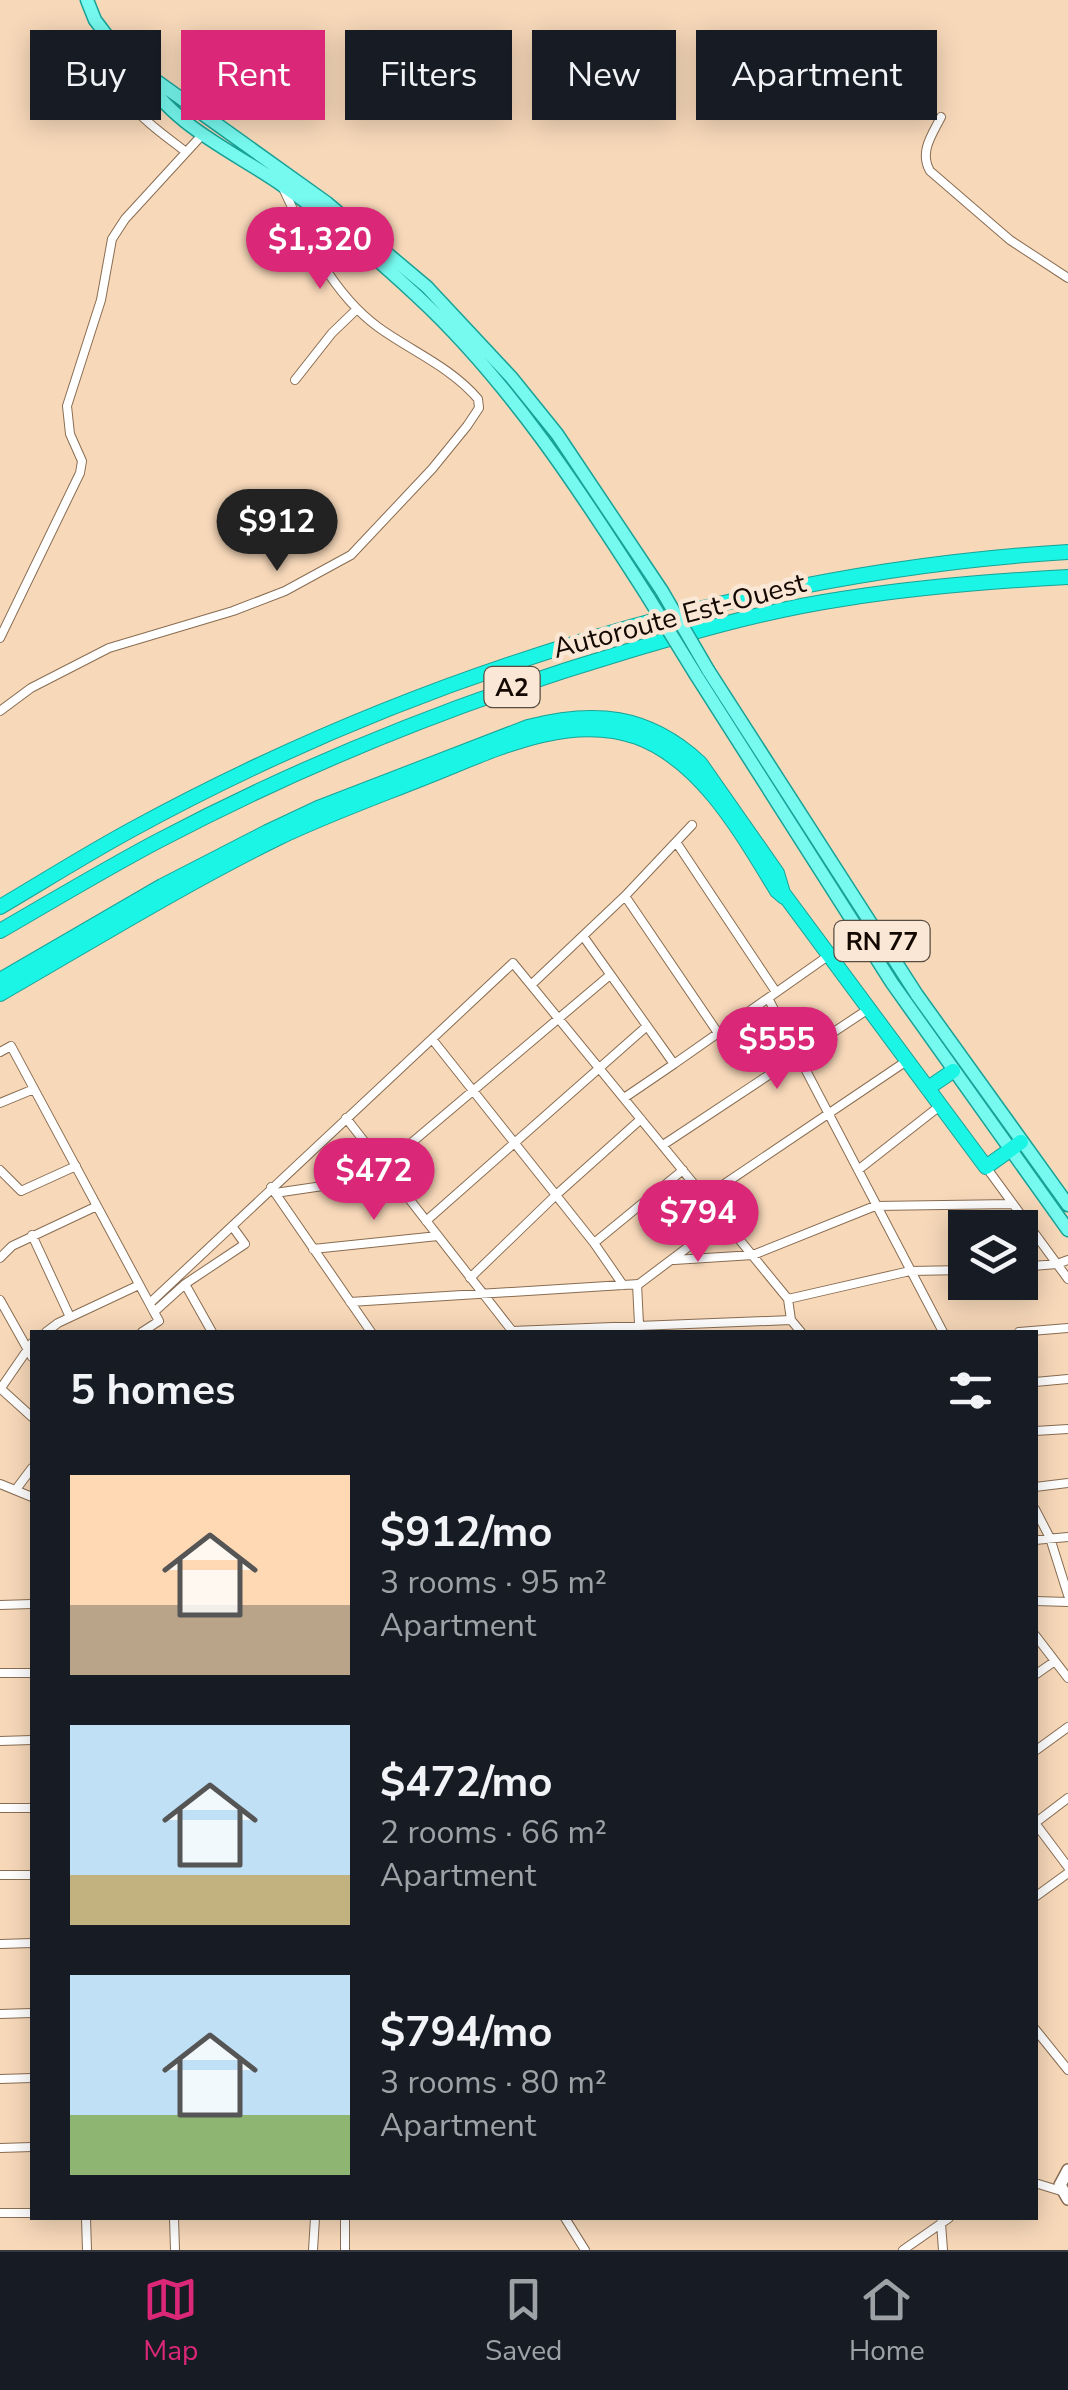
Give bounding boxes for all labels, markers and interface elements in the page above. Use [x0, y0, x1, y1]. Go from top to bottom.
chip: Buy [30, 30, 161, 120]
chip: Rent [181, 30, 325, 120]
chip: Filters [345, 30, 512, 120]
chip: New [532, 30, 676, 120]
chip: Apartment [696, 30, 937, 120]
pin: $1,320 [239, 207, 401, 292]
text: $1,320 [268, 218, 372, 261]
pin: $912 [218, 489, 336, 574]
text: $912 [239, 500, 315, 543]
street label: Autoroute Est-Ouest [549, 564, 810, 668]
road number: A2 [484, 667, 540, 707]
road number: RN 77 [834, 921, 930, 961]
pin: $555 [718, 1007, 836, 1092]
text: $555 [739, 1018, 815, 1061]
pin: $472 [315, 1138, 433, 1223]
text: $472 [336, 1149, 412, 1192]
pin: $794 [639, 1180, 757, 1265]
text: $794 [660, 1191, 736, 1234]
map controls [948, 1210, 1038, 1300]
button: layers [948, 1210, 1038, 1300]
text: 5 homes [70, 1362, 235, 1419]
icon: filters [943, 1363, 998, 1418]
text: $912/mo [380, 1504, 552, 1561]
icon: home [150, 1515, 270, 1635]
text: 3 rooms · 95 m² [380, 1561, 607, 1604]
text: Apartment [380, 1604, 536, 1647]
text: $472/mo [380, 1754, 552, 1811]
icon: home [150, 1765, 270, 1885]
text: 2 rooms · 66 m² [380, 1811, 607, 1854]
text: Apartment [380, 1854, 536, 1897]
text: $794/mo [380, 2004, 552, 2061]
icon: home [150, 2015, 270, 2135]
text: 3 rooms · 80 m² [380, 2061, 607, 2104]
text: Apartment [380, 2104, 536, 2147]
tab: Map [143, 2272, 198, 2370]
tab: Saved [485, 2272, 562, 2370]
tab: Home [849, 2272, 925, 2370]

